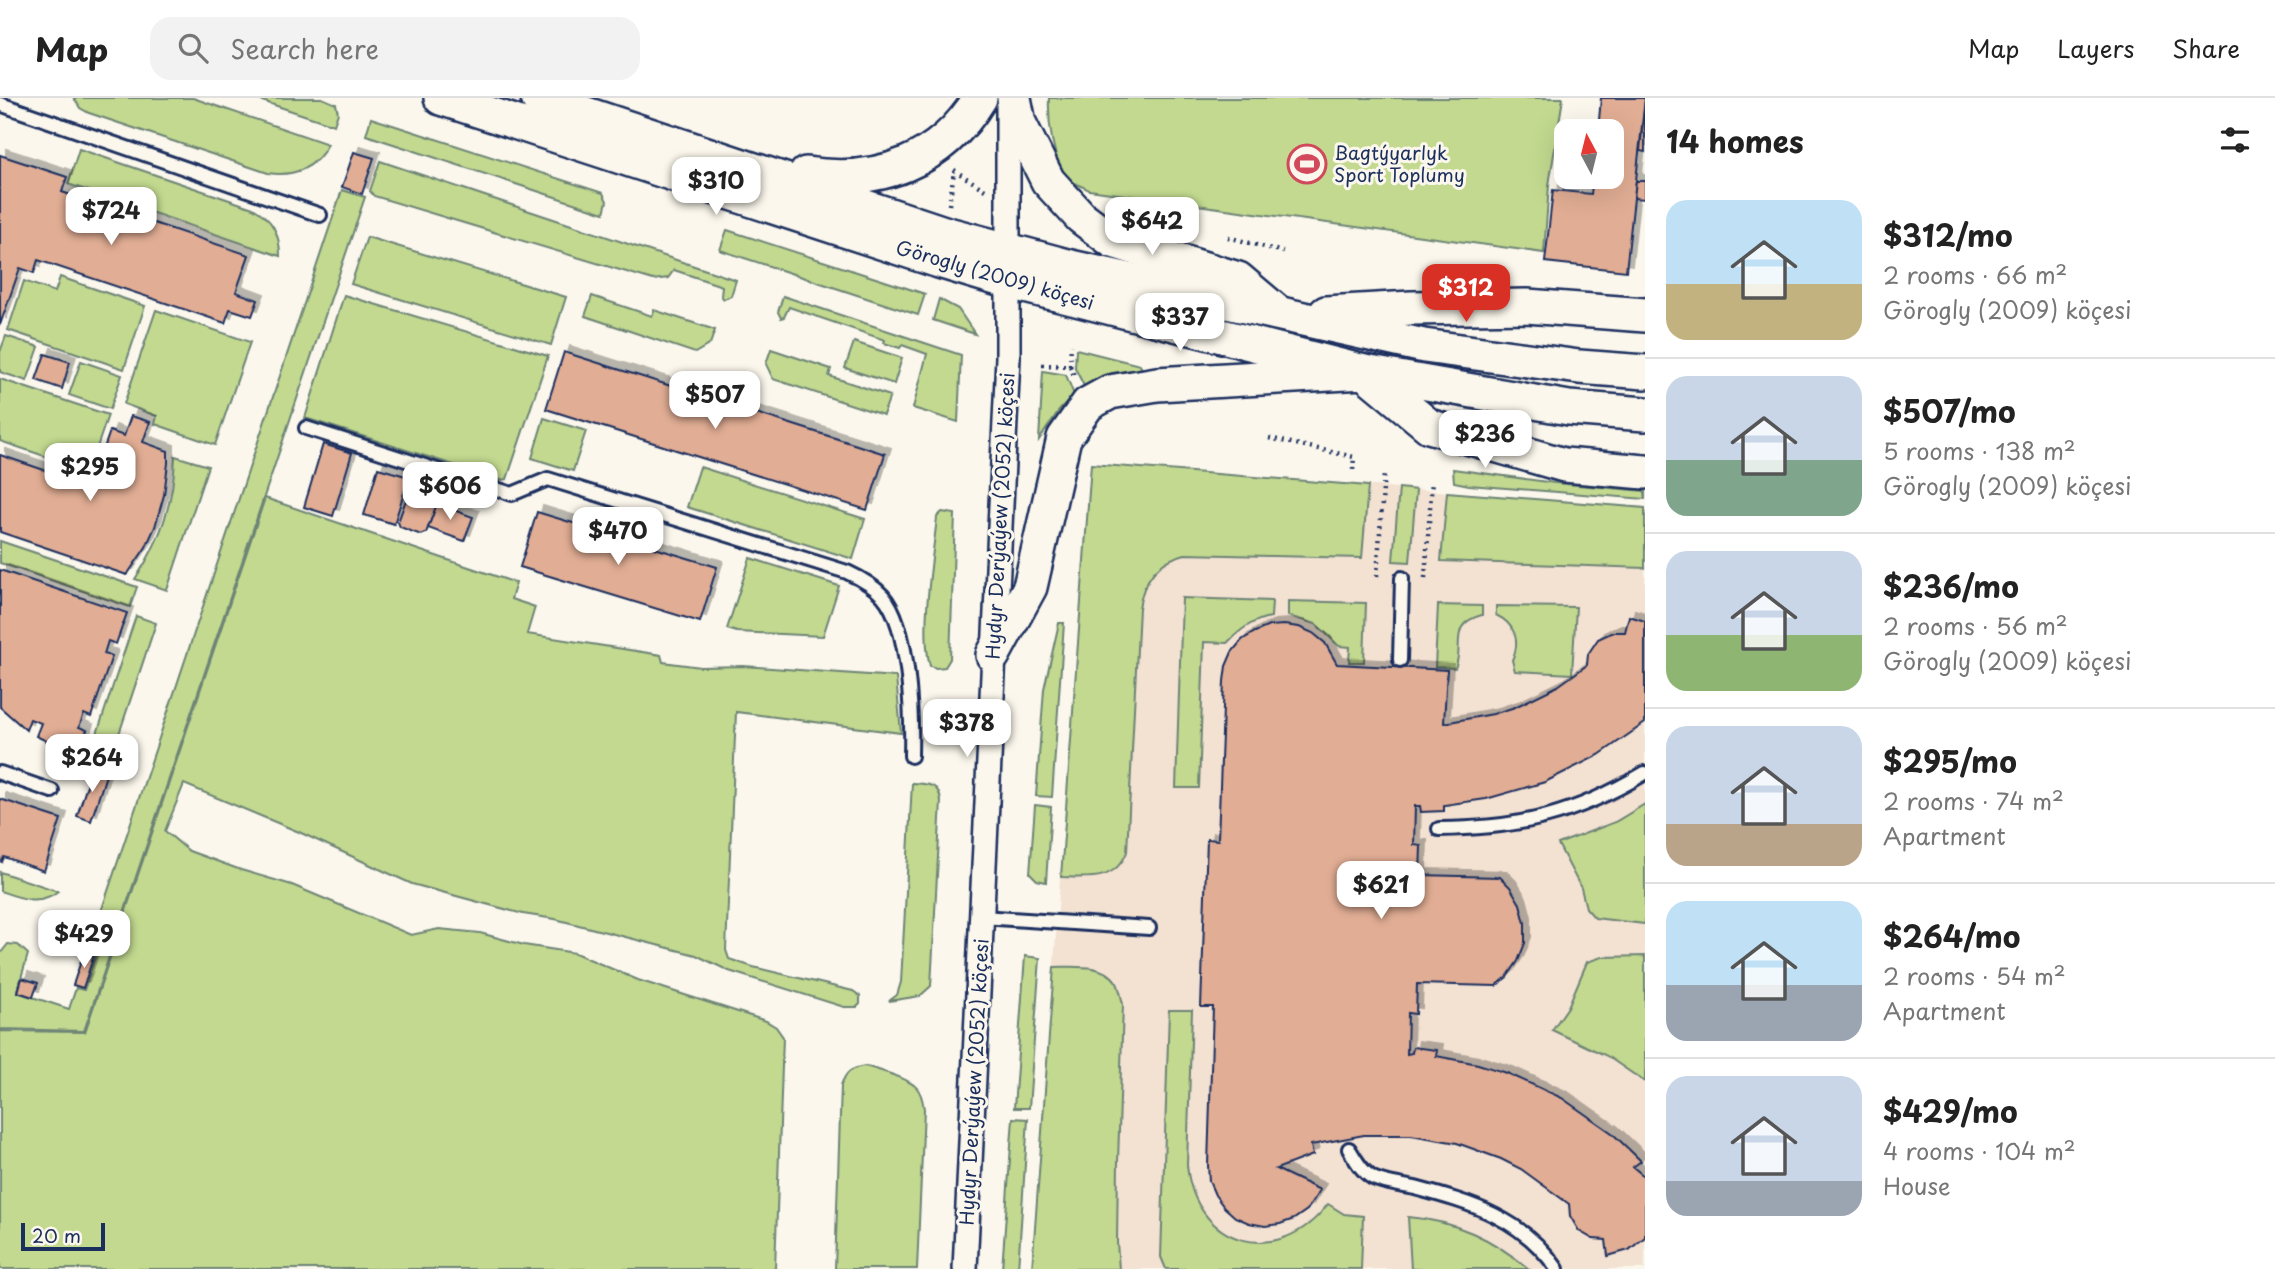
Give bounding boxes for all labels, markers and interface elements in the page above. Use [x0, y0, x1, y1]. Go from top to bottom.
search box [150, 17, 640, 80]
text: Map [35, 23, 108, 73]
icon: search [174, 29, 212, 67]
text: Search here [230, 29, 379, 68]
text: Map [1968, 30, 2019, 66]
text: Layers [2057, 30, 2134, 66]
text: Share [2172, 30, 2240, 66]
text: 14 homes [1666, 118, 1804, 163]
north arrow [1554, 119, 1624, 189]
map controls [1554, 119, 1624, 189]
icon: filters [2216, 121, 2254, 159]
place label: Bagtýyarlyk Sport Toplumy [1334, 138, 1465, 188]
sports icon: Bagtýyarlyk Sport Toplumy [1286, 143, 1328, 185]
pin: $310 [675, 158, 757, 217]
text: $310 [688, 162, 744, 197]
pin: $724 [70, 188, 152, 247]
text: $724 [82, 192, 140, 227]
pin: $642 [1111, 198, 1193, 257]
text: $642 [1121, 202, 1183, 237]
text: $312/mo [1883, 212, 2013, 257]
icon: home [1722, 228, 1806, 312]
street label: Görogly (2009) köçesi [893, 232, 1098, 316]
text: 2 rooms · 66 m² [1883, 257, 2067, 292]
pin: $312 [1425, 264, 1507, 324]
text: $312 [1438, 269, 1494, 304]
text: Görogly (2009) köçesi [1883, 292, 2131, 327]
pin: $337 [1139, 294, 1221, 353]
text: $337 [1151, 298, 1209, 333]
pin: $507 [674, 372, 756, 431]
street label: Hydyr Derýaýew (2052) köçesi [978, 372, 1020, 660]
text: $507 [685, 376, 745, 411]
text: $507/mo [1883, 388, 2016, 433]
icon: home [1722, 404, 1806, 488]
pin: $236 [1444, 410, 1526, 470]
text: $236 [1455, 415, 1515, 450]
text: 5 rooms · 138 m² [1883, 433, 2076, 468]
pin: $295 [49, 444, 131, 503]
text: $295 [61, 448, 119, 483]
pin: $606 [409, 462, 491, 522]
text: $606 [419, 467, 481, 502]
text: Görogly (2009) köçesi [1883, 468, 2131, 503]
pin: $470 [577, 508, 659, 567]
text: $470 [588, 512, 648, 547]
text: $236/mo [1883, 563, 2019, 608]
icon: home [1722, 579, 1806, 663]
text: 2 rooms · 56 m² [1883, 608, 2068, 643]
text: Görogly (2009) köçesi [1883, 643, 2131, 678]
pin: $378 [926, 700, 1008, 759]
text: $378 [939, 704, 995, 739]
pin: $264 [51, 734, 133, 794]
text: $295/mo [1883, 738, 2017, 783]
text: $264 [61, 739, 123, 774]
icon: home [1722, 754, 1806, 838]
text: 2 rooms · 74 m² [1883, 783, 2064, 818]
text: Apartment [1883, 818, 2006, 853]
pin: $621 [1340, 862, 1422, 921]
text: $621 [1353, 866, 1409, 901]
pin: $429 [43, 910, 125, 970]
text: $264/mo [1883, 913, 2020, 958]
text: $429 [54, 915, 114, 950]
icon: home [1722, 929, 1806, 1013]
street label: Hydyr Derýaýew (2052) köçesi [952, 938, 994, 1226]
text: 2 rooms · 54 m² [1883, 958, 2066, 993]
text: Apartment [1883, 993, 2006, 1028]
text: $429/mo [1883, 1088, 2018, 1133]
icon: home [1722, 1104, 1806, 1188]
text: 4 rooms · 104 m² [1883, 1133, 2076, 1168]
text: House [1883, 1168, 1950, 1203]
scale bar [21, 1220, 105, 1252]
text: 20 m [32, 1221, 81, 1249]

